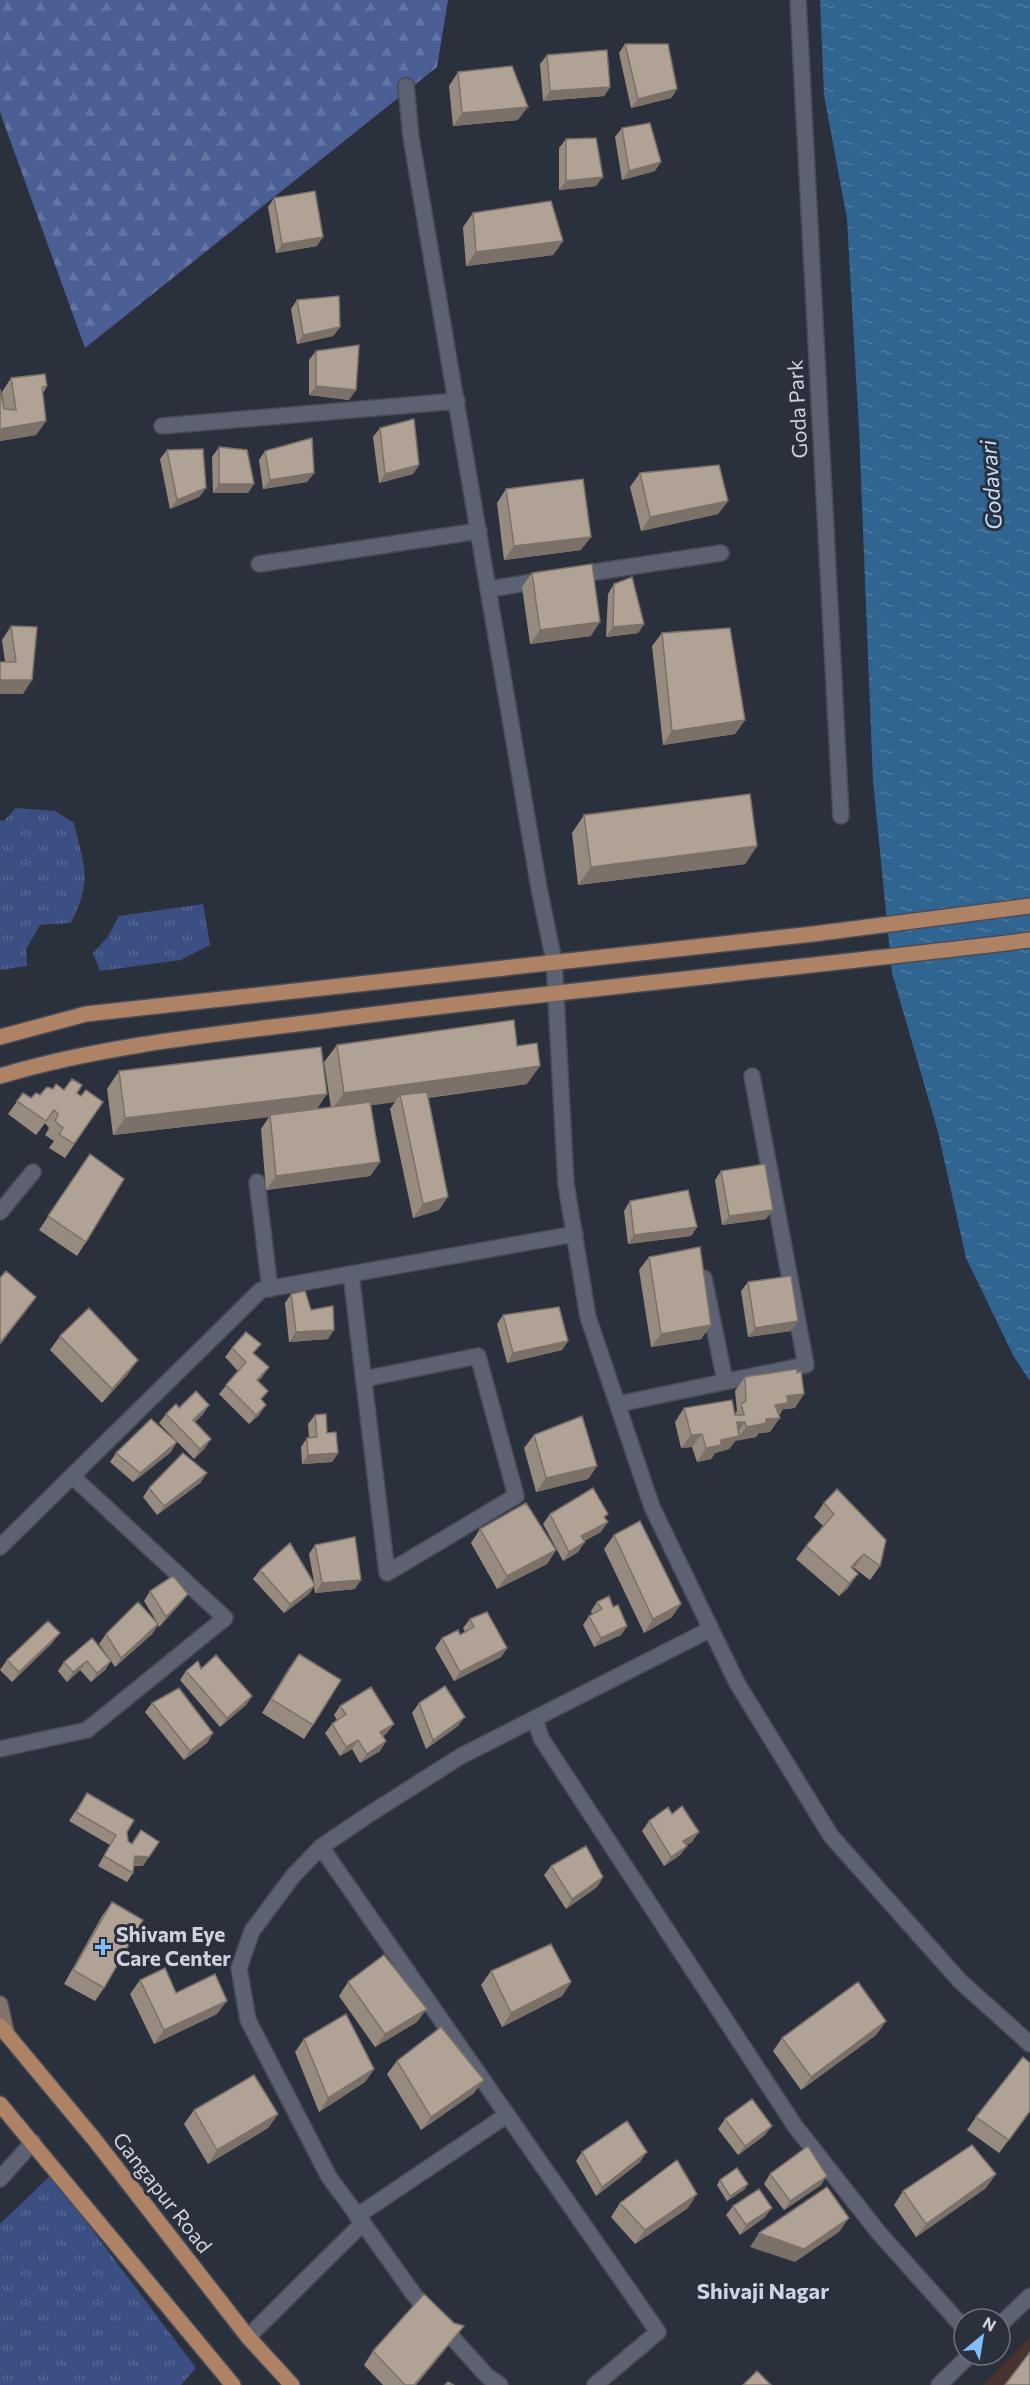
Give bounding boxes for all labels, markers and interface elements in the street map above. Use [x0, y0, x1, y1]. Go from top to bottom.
street label: Goda Park [781, 359, 812, 459]
water label: Godavari [974, 438, 1007, 531]
place label: Shivam Eye Care Center [116, 1921, 231, 1970]
marker: Shivam Eye Care Center [94, 1938, 112, 1956]
street label: Gangapur Road [108, 2127, 218, 2257]
district label: Shivaji Nagar [697, 2277, 829, 2304]
north arrow [952, 2307, 1012, 2367]
text: N [980, 2312, 1000, 2335]

